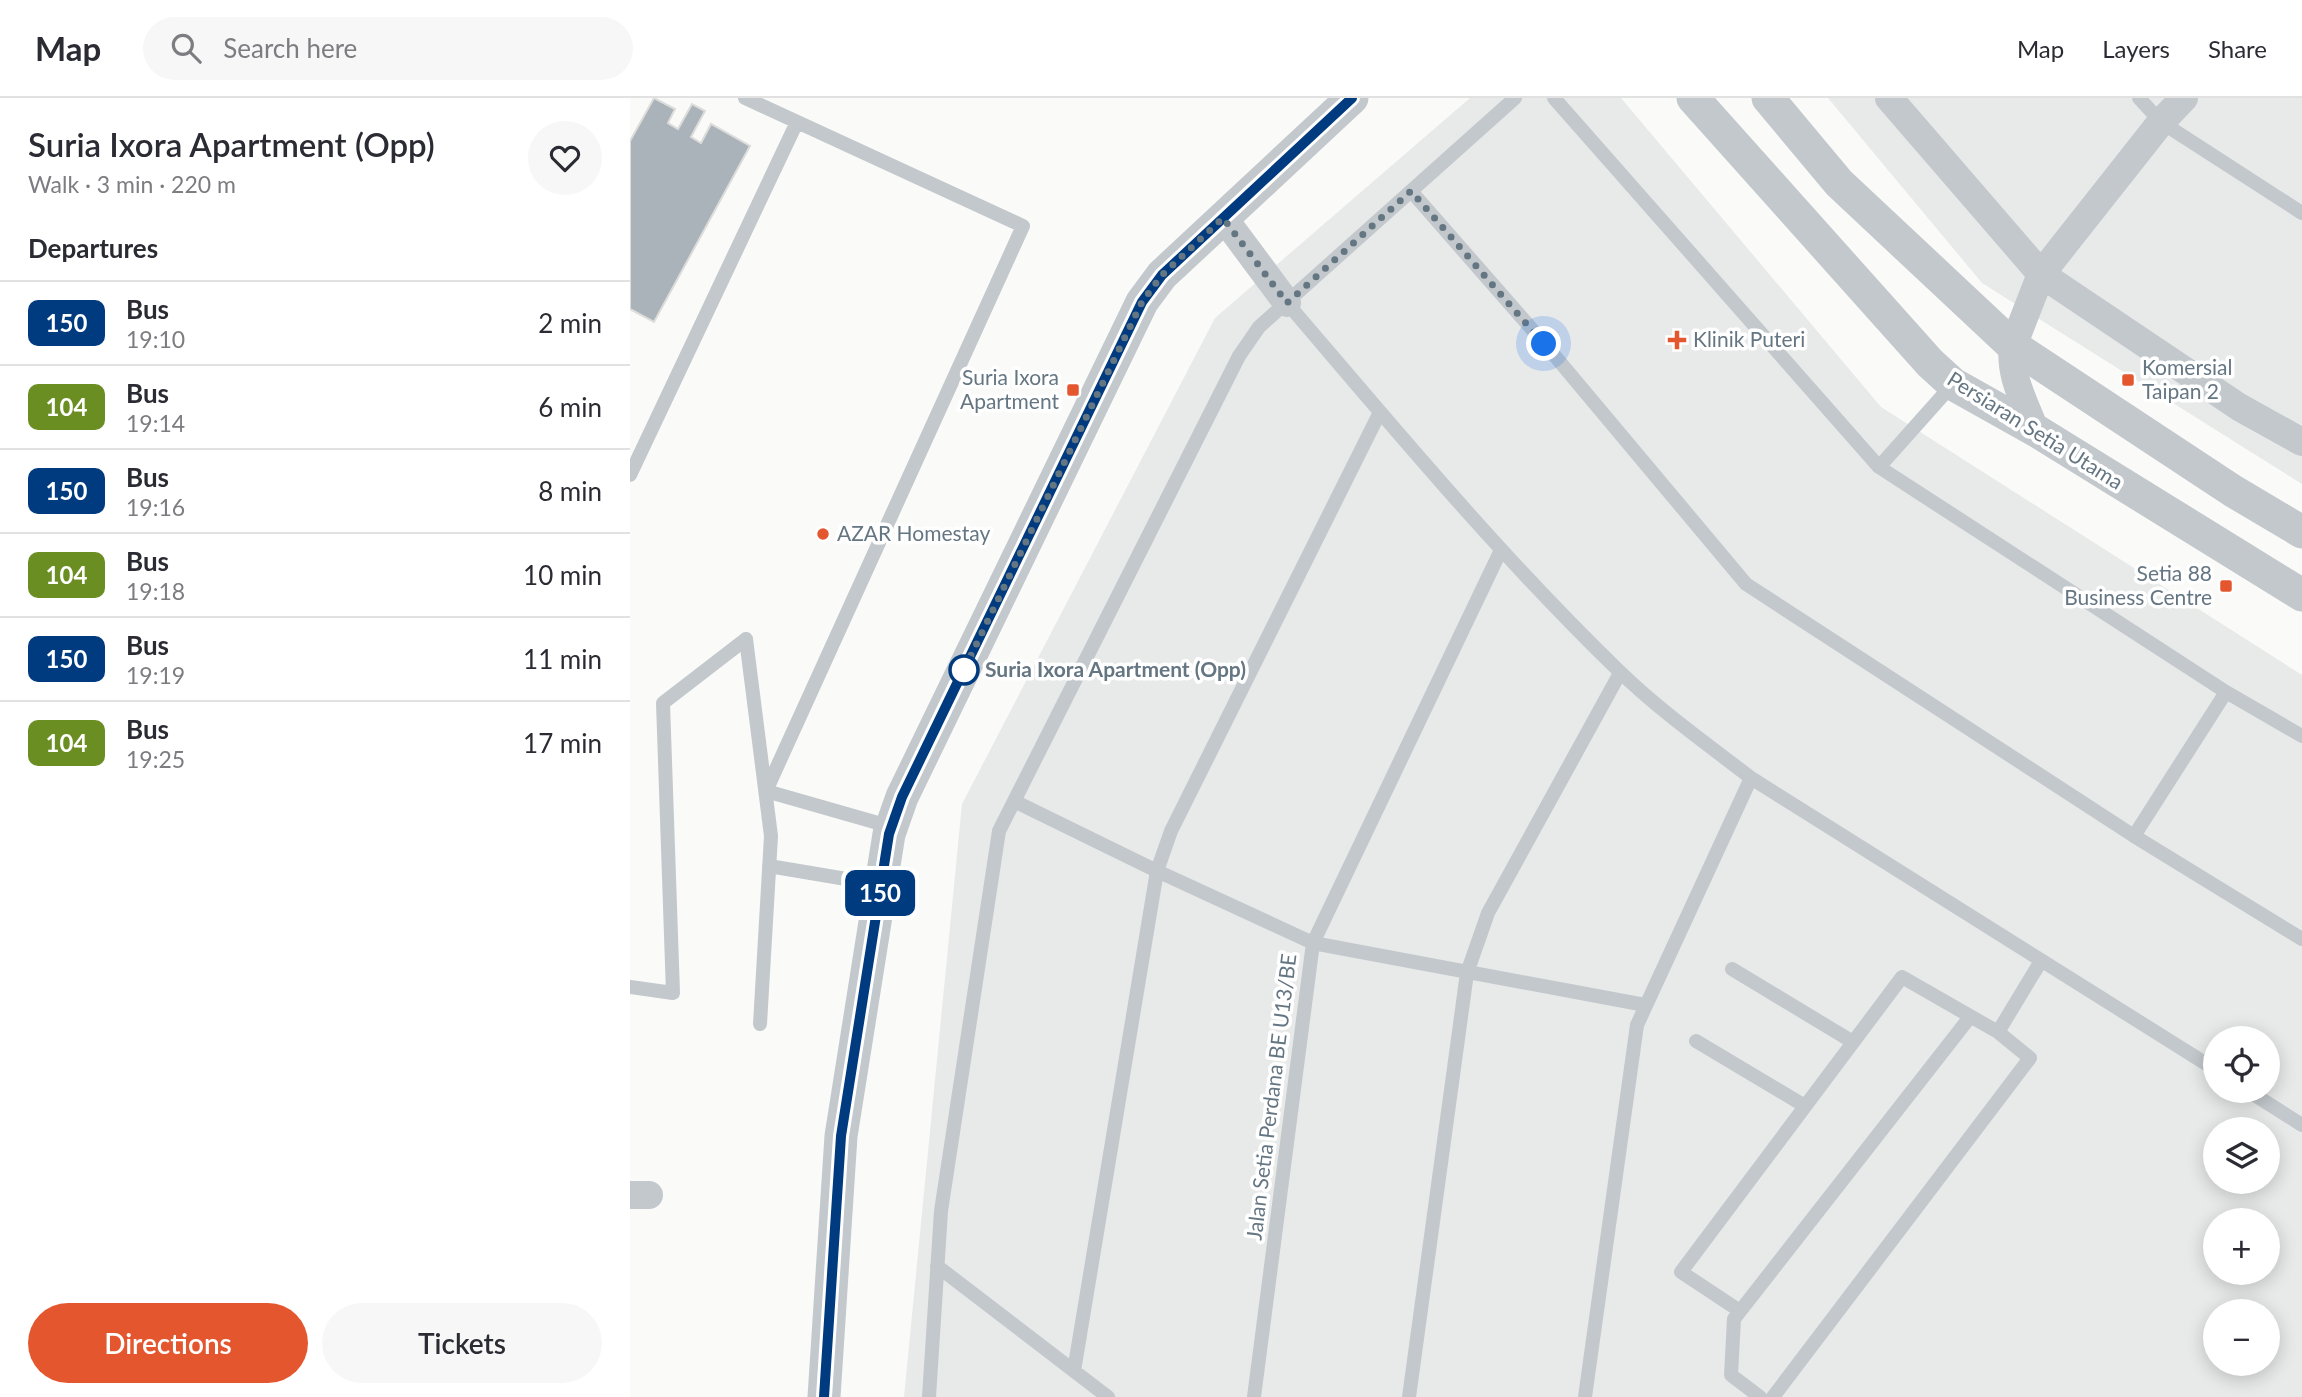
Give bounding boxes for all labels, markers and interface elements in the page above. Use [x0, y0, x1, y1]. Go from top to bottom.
search box [143, 17, 633, 80]
text: Map [35, 28, 101, 68]
icon: search [167, 29, 205, 67]
text: Search here [223, 32, 357, 64]
text: Map [2017, 34, 2064, 63]
text: Layers [2102, 34, 2170, 63]
text: Share [2208, 34, 2267, 63]
button: heart [528, 121, 602, 195]
text: Suria Ixora Apartment (Opp) [28, 124, 435, 164]
text: Walk · 3 min · 220 m [28, 170, 236, 198]
text: Departures [28, 232, 158, 264]
text: Bus [126, 293, 169, 325]
text: 2 min [538, 307, 602, 339]
text: 150 [46, 308, 87, 337]
text: 19:10 [126, 325, 185, 353]
your location [1526, 326, 1561, 361]
place label: Klinik Puteri [1693, 326, 1805, 351]
marker: Klinik Puteri [1667, 330, 1687, 350]
place label: Komersial Taipan 2 [2142, 354, 2233, 403]
place label: Suria Ixora Apartment [960, 364, 1059, 413]
street label: Persiaran Setia Utama [1943, 366, 2128, 494]
marker: Komersial Taipan 2 [2120, 372, 2136, 388]
text: Bus [126, 377, 169, 409]
marker: Suria Ixora Apartment [1065, 382, 1081, 398]
text: 6 min [538, 391, 602, 423]
text: 104 [46, 392, 87, 421]
text: 19:14 [126, 409, 185, 437]
text: Bus [126, 461, 169, 493]
text: 8 min [538, 475, 602, 507]
text: 150 [46, 476, 87, 505]
text: 19:16 [126, 493, 185, 521]
place label: AZAR Homestay [837, 520, 990, 545]
marker: AZAR Homestay [815, 526, 831, 542]
text: Bus [126, 545, 169, 577]
text: 10 min [523, 559, 602, 591]
text: 104 [46, 560, 87, 589]
place label: Setia 88 Business Centre [2064, 560, 2212, 609]
text: 19:18 [126, 577, 185, 605]
marker: Setia 88 Business Centre [2218, 578, 2234, 594]
text: Bus [126, 629, 169, 661]
text: 11 min [523, 643, 602, 675]
text: 150 [46, 644, 87, 673]
marker: Suria Ixora Apartment (Opp) [949, 655, 979, 685]
place label: Suria Ixora Apartment (Opp) [985, 656, 1246, 681]
text: 19:19 [126, 661, 185, 689]
text: Bus [126, 713, 169, 745]
text: 17 min [523, 727, 602, 759]
text: 104 [46, 728, 87, 757]
text: 19:25 [126, 745, 185, 773]
line badge: 150 [840, 870, 920, 916]
text: 150 [859, 878, 901, 907]
street label: Jalan Setia Perdana BE U13/BE [1241, 952, 1301, 1242]
map controls [2203, 1026, 2280, 1376]
button: locate [2203, 1026, 2280, 1103]
button: layers [2203, 1117, 2280, 1194]
button: + [2203, 1208, 2280, 1285]
button: − [2203, 1299, 2280, 1376]
button: Directions [28, 1303, 308, 1383]
button: Tickets [322, 1303, 602, 1383]

